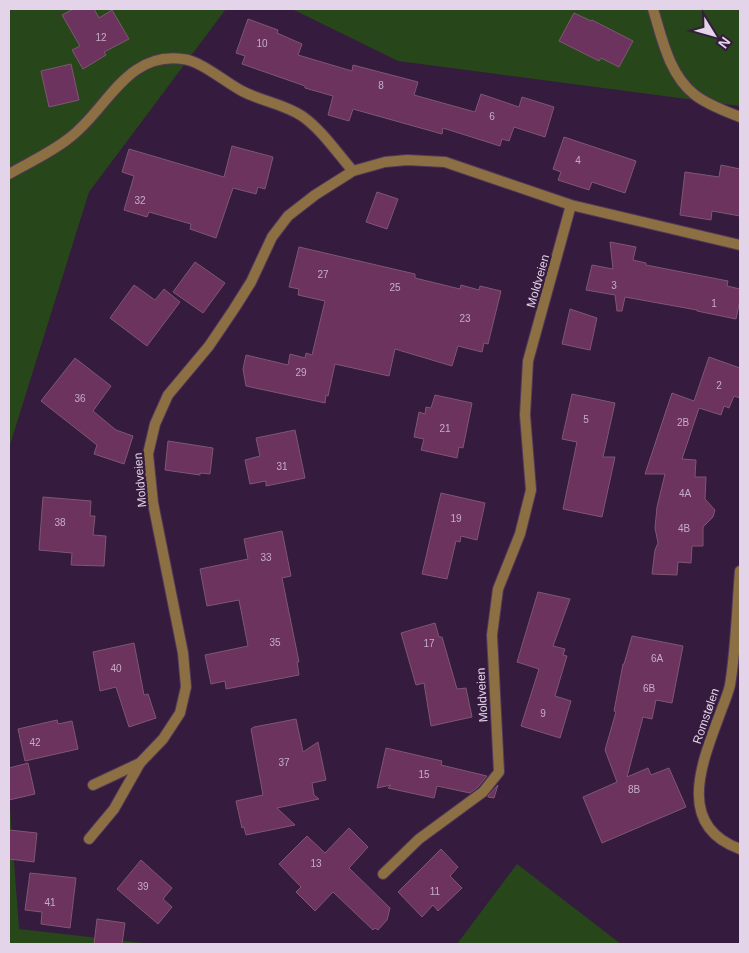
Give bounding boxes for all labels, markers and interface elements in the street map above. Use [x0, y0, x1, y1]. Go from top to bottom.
north arrow [689, 10, 739, 60]
house number: 12 [95, 32, 107, 43]
text: N [715, 34, 734, 52]
house number: 10 [256, 38, 268, 49]
house number: 8 [378, 80, 384, 91]
house number: 6 [489, 111, 495, 122]
house number: 4 [575, 155, 581, 166]
house number: 32 [134, 195, 146, 206]
street label: Moldveien [524, 253, 552, 309]
house number: 27 [317, 269, 329, 280]
house number: 3 [611, 280, 617, 291]
house number: 25 [389, 282, 401, 293]
house number: 1 [711, 298, 717, 309]
house number: 23 [459, 313, 471, 324]
house number: 29 [295, 367, 307, 378]
house number: 2 [716, 380, 722, 391]
house number: 36 [74, 393, 86, 404]
house number: 5 [583, 414, 589, 425]
house number: 2B [677, 417, 689, 428]
house number: 21 [439, 423, 451, 434]
street label: Moldveien [131, 452, 149, 508]
house number: 31 [276, 461, 288, 472]
house number: 4A [679, 488, 691, 499]
house number: 19 [450, 513, 462, 524]
house number: 38 [54, 517, 66, 528]
house number: 4B [678, 523, 690, 534]
house number: 33 [260, 552, 272, 563]
house number: 35 [269, 637, 281, 648]
house number: 17 [423, 638, 435, 649]
house number: 6A [651, 653, 663, 664]
house number: 40 [110, 663, 122, 674]
street label: Moldveien [474, 667, 490, 723]
house number: 6B [643, 683, 655, 694]
street label: Romstølen [690, 686, 722, 746]
house number: 9 [540, 708, 546, 719]
house number: 42 [29, 737, 41, 748]
house number: 37 [278, 757, 290, 768]
house number: 15 [418, 769, 430, 780]
house number: 8B [628, 784, 640, 795]
house number: 13 [310, 858, 322, 869]
house number: 39 [137, 881, 149, 892]
house number: 11 [430, 886, 441, 897]
house number: 41 [44, 897, 56, 908]

